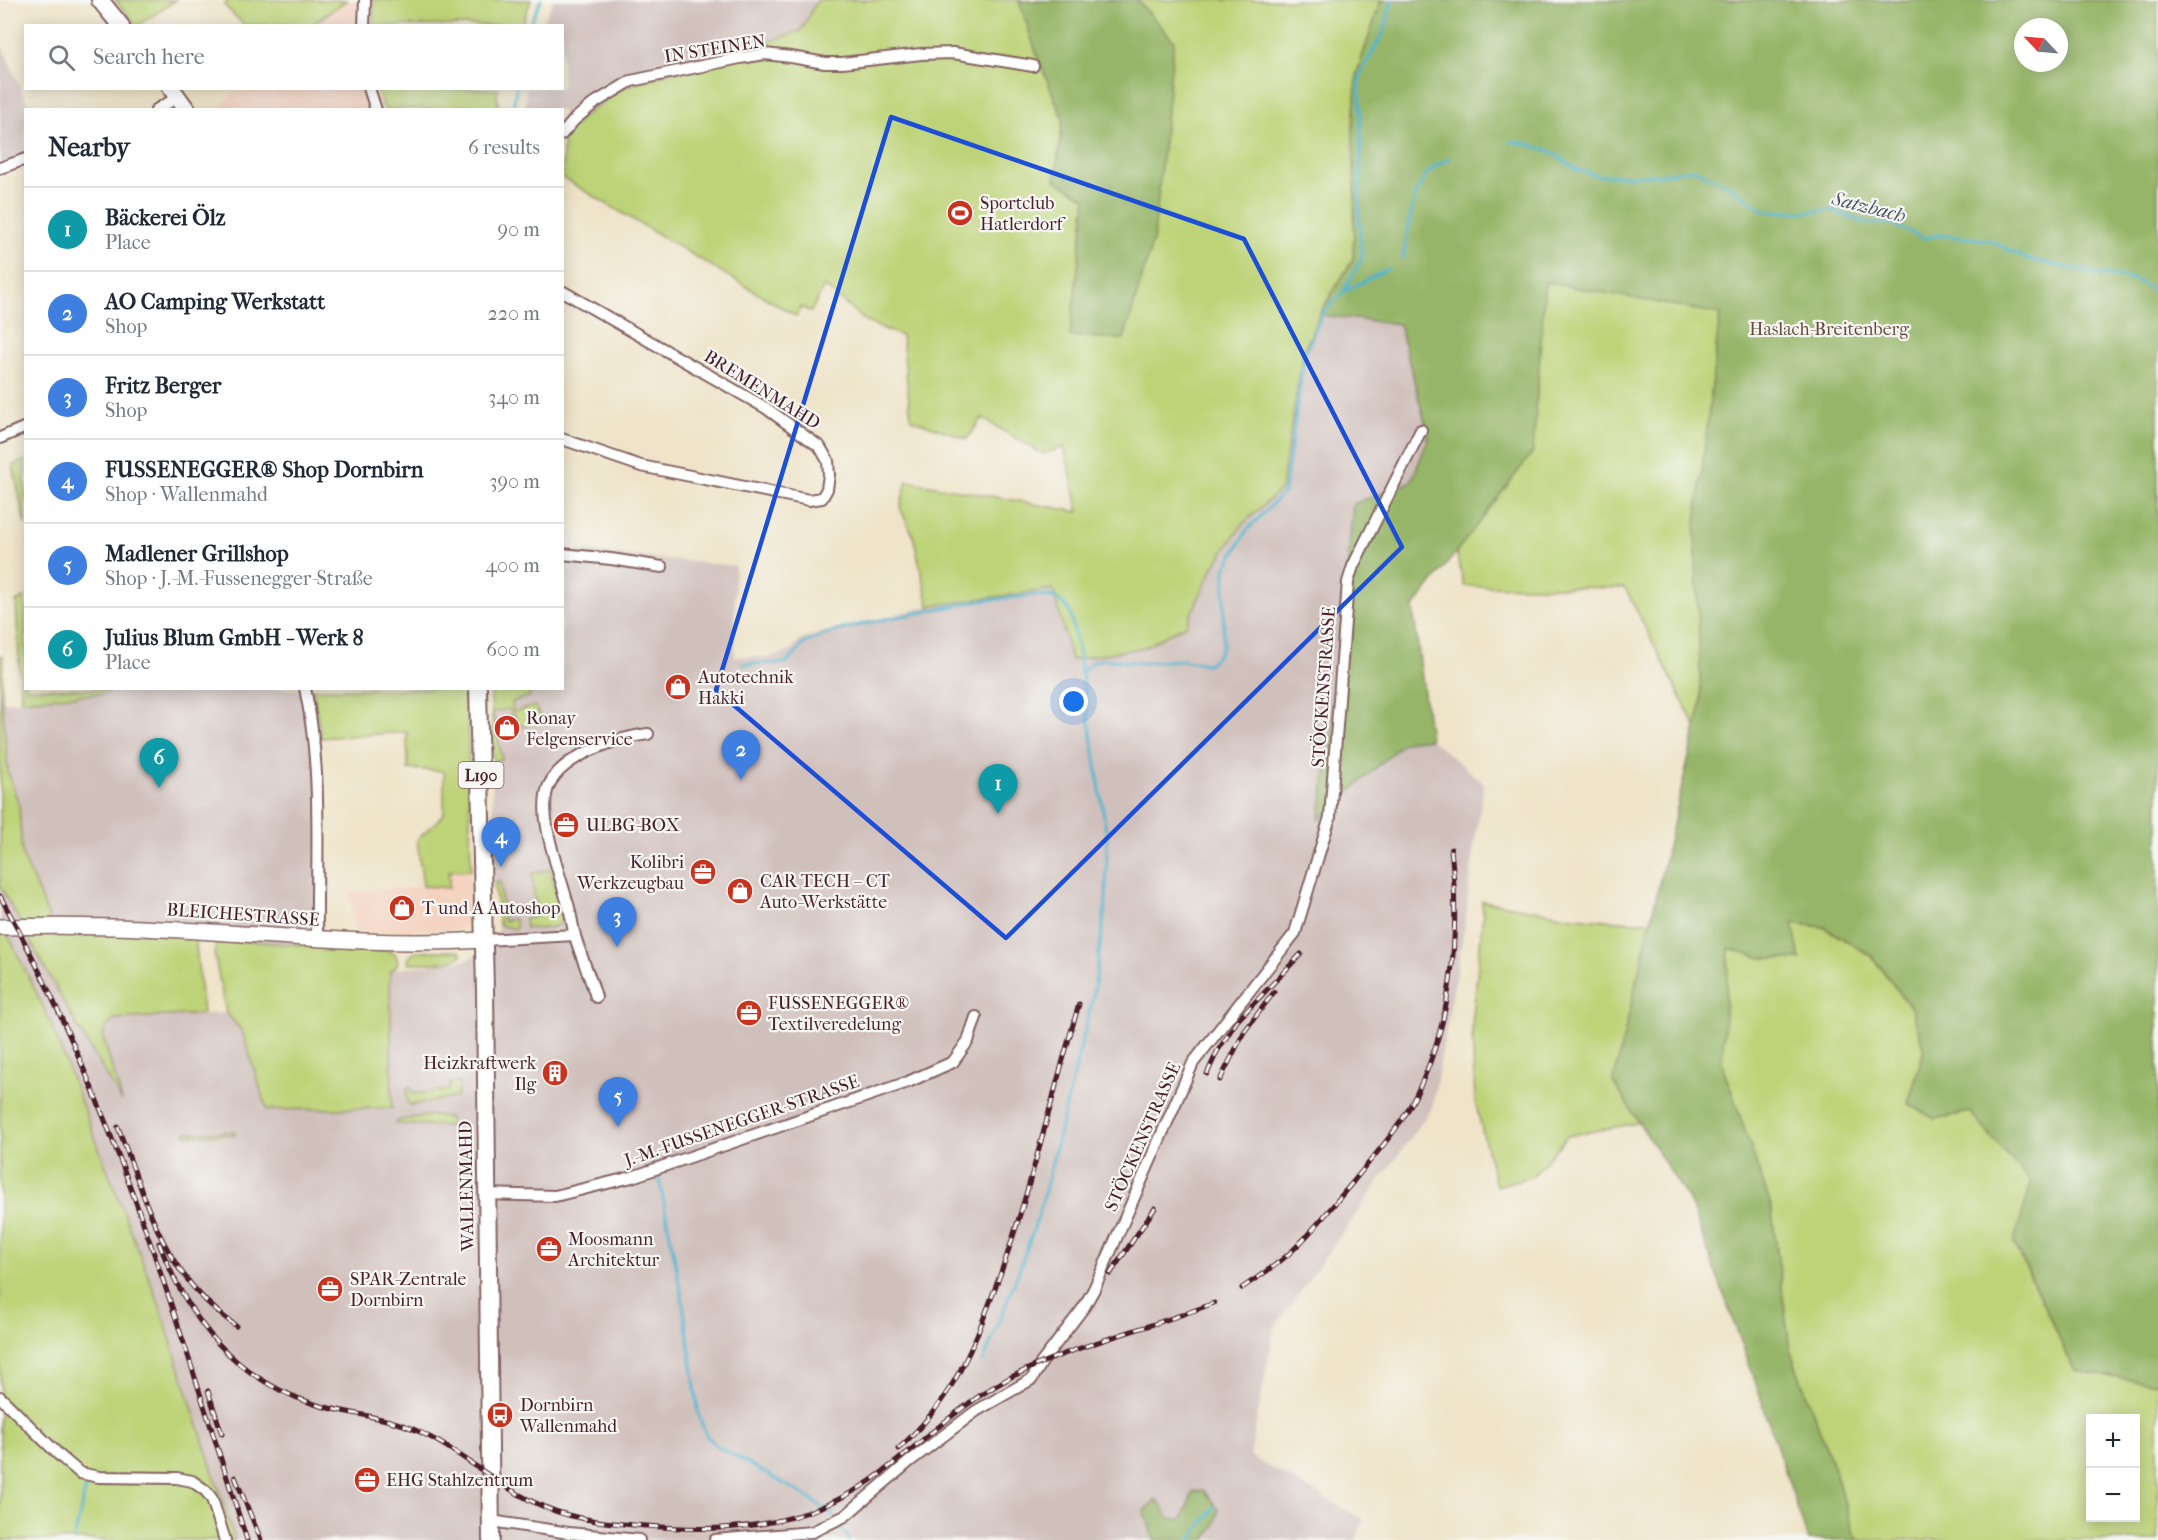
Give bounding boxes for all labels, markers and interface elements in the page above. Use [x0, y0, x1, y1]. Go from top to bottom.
north arrow [2014, 18, 2068, 72]
search box [24, 24, 564, 90]
street label: IN STEINEN [663, 31, 767, 67]
icon: search [45, 41, 78, 74]
text: Search here [93, 44, 205, 70]
text: Nearby [48, 132, 130, 163]
text: 6 results [468, 136, 540, 159]
water label: Satzbach [1829, 187, 1908, 227]
place label: Sportclub Hatlerdorf [980, 193, 1067, 235]
sports icon: Sportclub Hatlerdorf [945, 198, 975, 228]
text: Bäckerei Ölz [105, 205, 226, 231]
text: 1 [64, 218, 71, 241]
text: 90 m [498, 218, 540, 241]
text: Place [105, 231, 151, 254]
text: AO Camping Werkstatt [105, 289, 325, 315]
text: 2 [62, 302, 73, 325]
text: 220 m [487, 302, 540, 325]
text: Shop [105, 315, 147, 338]
park label: Haslach-Breitenberg [1749, 319, 1909, 340]
street label: BREMENMAHD [700, 346, 824, 434]
text: Fritz Berger [105, 373, 221, 399]
text: 3 [63, 386, 72, 409]
text: 340 m [488, 386, 540, 409]
text: Shop [105, 399, 147, 422]
text: FUSSENEGGER® Shop Dornbirn [105, 457, 423, 483]
text: 4 [62, 470, 73, 493]
text: 390 m [489, 470, 540, 493]
text: Shop · Wallenmahd [105, 483, 268, 506]
text: Madlener Grillshop [105, 541, 289, 567]
text: 5 [63, 554, 72, 577]
text: 400 m [485, 554, 540, 577]
text: Shop · J.-M.-Fussenegger-Straße [105, 567, 373, 590]
street label: STÖCKENSTRASSE [1307, 606, 1340, 768]
text: Julius Blum GmbH - Werk 8 [105, 625, 364, 651]
text: 6 [62, 638, 73, 661]
text: 600 m [486, 638, 540, 661]
text: Place [105, 651, 151, 674]
place label: Autotechnik Hakki [697, 667, 794, 709]
shop icon: Autotechnik Hakki [663, 672, 693, 702]
your location [1059, 687, 1088, 716]
place label: Ronay Felgenservice [526, 708, 633, 750]
shop icon: Ronay Felgenservice [492, 713, 522, 743]
pin: 2 [722, 730, 760, 780]
pin: 6 [140, 738, 178, 788]
road number: L190 [458, 762, 504, 788]
pin: 1 [978, 764, 1018, 814]
office icon: ULBG-BOX [551, 810, 581, 840]
place label: ULBG-BOX [586, 815, 679, 836]
pin: 4 [482, 818, 520, 867]
place label: Kolibri Werkzeugbau [576, 852, 685, 894]
office icon: Kolibri Werkzeugbau [688, 857, 718, 887]
place label: CAR TECH – CT Auto-Werkstätte [759, 871, 891, 913]
shop icon: CAR TECH – CT Auto-Werkstätte [725, 876, 755, 906]
shop icon: T und A Autoshop [387, 893, 417, 923]
place label: T und A Autoshop [422, 898, 561, 919]
pin: 3 [598, 898, 636, 947]
street label: BLEICHESTRASSE [166, 899, 320, 931]
place label: FUSSENEGGER® Textilveredelung [768, 993, 909, 1035]
office icon: FUSSENEGGER® Textilveredelung [734, 998, 764, 1028]
place label: Heizkraftwerk Ilg [423, 1053, 537, 1095]
building icon: Heizkraftwerk Ilg [540, 1058, 570, 1088]
street label: STÖCKENSTRASSE [1100, 1059, 1185, 1215]
street label: J.-M.-FUSSENEGGER-STRASSE [620, 1071, 862, 1172]
pin: 5 [598, 1078, 638, 1127]
street label: WALLENMAHD [455, 1121, 479, 1252]
place label: Moosmann Architektur [567, 1229, 660, 1271]
office icon: Moosmann Architektur [534, 1234, 564, 1264]
place label: SPAR-Zentrale Dornbirn [350, 1269, 467, 1311]
office icon: SPAR-Zentrale Dornbirn [315, 1274, 345, 1304]
place label: Dornbirn Wallenmahd [519, 1395, 617, 1437]
bus stop icon: Dornbirn Wallenmahd [485, 1400, 515, 1430]
map controls [2086, 1414, 2140, 1522]
button: + [2086, 1414, 2140, 1468]
office icon: EHG Stahlzentrum [352, 1465, 382, 1495]
button: − [2086, 1468, 2140, 1522]
place label: EHG Stahlzentrum [386, 1470, 533, 1491]

